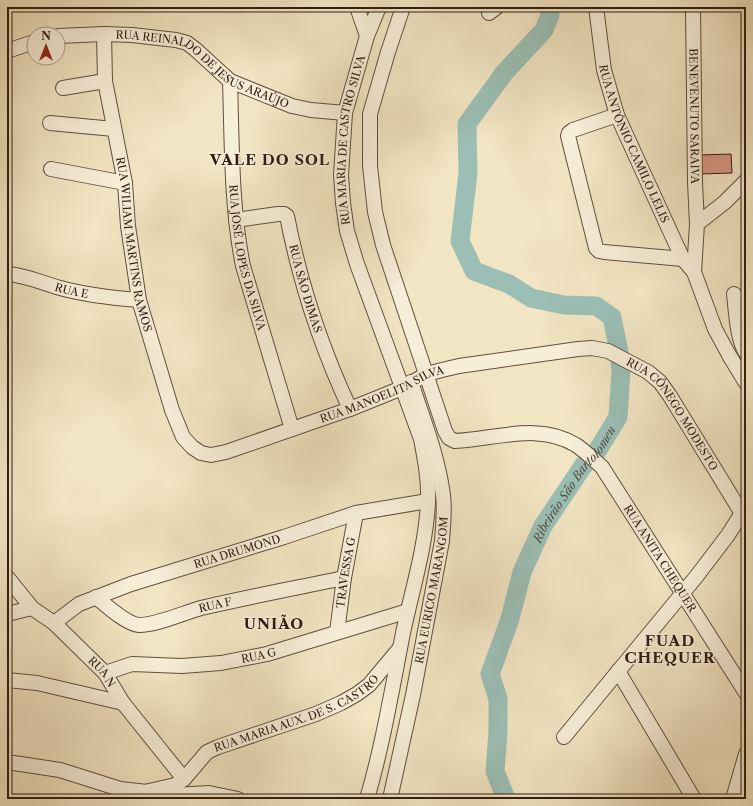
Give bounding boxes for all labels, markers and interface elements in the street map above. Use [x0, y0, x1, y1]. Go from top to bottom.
north arrow [26, 26, 66, 66]
street label: RUA REINALDO DE JESUS ARAÚJO [115, 27, 291, 111]
text: N [41, 29, 51, 43]
street label: BENEVENUTO SARAIVA [686, 48, 702, 185]
street label: RUA MARIA DE CASTRO SILVA [334, 53, 368, 226]
street label: RUA ANTÔNIO CAMILO LELIS [596, 64, 672, 225]
district label: VALE DO SOL [209, 150, 330, 169]
street label: RUA WILIAM MARTINS RAMOS [113, 156, 155, 333]
street label: RUA JOSÉ LOPES DA SILVA [226, 184, 269, 333]
street label: RUA SÃO DIMAS [286, 243, 325, 335]
street label: RUA E [53, 280, 90, 301]
street label: RUA CÔNEGO MODESTO [624, 355, 721, 473]
street label: RUA MANOELITA SILVA [318, 363, 446, 426]
water label: Ribeirão São Bartolomeu [529, 422, 619, 546]
street label: RUA ANITA CHEQUER [621, 502, 700, 615]
street label: RUA EURICO MARANGOM [412, 516, 451, 665]
street label: RUA DRUMOND [192, 532, 282, 571]
street label: TRAVESSA G [333, 536, 358, 609]
street label: RUA F [197, 594, 233, 615]
district label: UNIÃO [244, 614, 304, 633]
district label: FUAD CHEQUER [625, 631, 716, 667]
street label: RUA G [240, 645, 278, 666]
street label: RUA N [85, 653, 119, 689]
street label: RUA MARIA AUX. DE S. CASTRO [212, 672, 382, 755]

